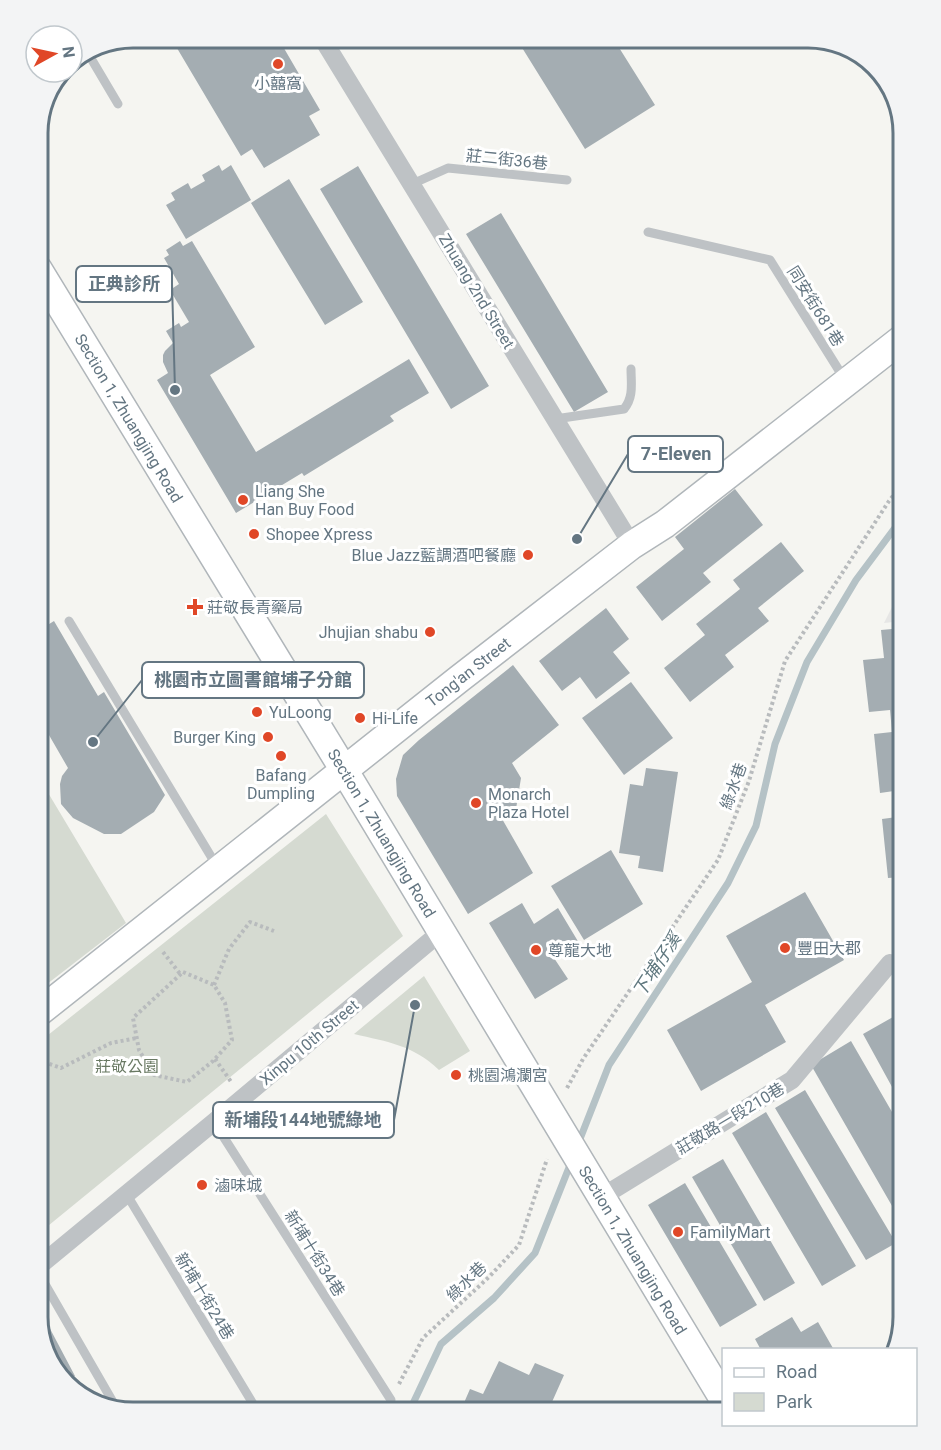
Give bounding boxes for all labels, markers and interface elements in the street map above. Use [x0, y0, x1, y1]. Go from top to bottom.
north arrow [24, 24, 84, 84]
text: N [58, 45, 79, 59]
marker: 小囍窩 [271, 57, 285, 71]
place label: 小囍窩 [254, 74, 302, 93]
street label: 莊二街36巷 [465, 146, 549, 173]
street label: Zhuang 2nd Street [435, 230, 518, 352]
street label: 同安街681巷 [783, 263, 848, 350]
callout: 正典診所 [76, 266, 172, 302]
text: 正典診所 [88, 273, 160, 294]
street label: Section 1, Zhuangjing Road [71, 330, 187, 506]
callout: 7-Eleven [628, 436, 723, 472]
text: 7-Eleven [641, 443, 711, 464]
place label: Liang She Han Buy Food [255, 482, 354, 519]
marker: Liang She Han Buy Food [236, 493, 250, 507]
place label: Shopee Xpress [266, 525, 373, 544]
marker: Shopee Xpress [247, 527, 261, 541]
place label: Blue Jazz藍調酒吧餐廳 [351, 546, 516, 565]
marker: Blue Jazz藍調酒吧餐廳 [521, 548, 535, 562]
place label: 莊敬長青藥局 [207, 598, 303, 617]
marker: 莊敬長青藥局 [188, 600, 202, 614]
place label: Jhujian shabu [319, 623, 418, 642]
marker: Jhujian shabu [423, 625, 437, 639]
street label: Tong'an Street [422, 634, 514, 711]
callout: 桃園市立圖書館埔子分館 [142, 662, 364, 698]
text: 桃園市立圖書館埔子分館 [154, 669, 352, 690]
place label: YuLoong [269, 703, 332, 722]
marker: YuLoong [250, 705, 264, 719]
place label: Hi-Life [372, 709, 418, 728]
marker: Hi-Life [353, 711, 367, 725]
place label: Burger King [173, 728, 256, 747]
marker: Burger King [261, 730, 275, 744]
street label: Section 1, Zhuangjing Road [324, 745, 440, 921]
marker: Bafang Dumpling [274, 749, 288, 763]
street label: 綠水巷 [716, 760, 751, 812]
place label: Bafang Dumpling [247, 766, 315, 803]
place label: Monarch Plaza Hotel [488, 785, 569, 822]
marker: Monarch Plaza Hotel [469, 796, 483, 810]
water label: 下埔仔溪 [628, 926, 687, 1001]
place label: 豐田大郡 [797, 939, 861, 958]
place label: 尊龍大地 [548, 941, 612, 960]
marker: 豐田大郡 [778, 941, 792, 955]
marker: 尊龍大地 [529, 943, 543, 957]
street label: Xinpu 10th Street [256, 996, 362, 1089]
park label: 莊敬公園 [95, 1057, 159, 1076]
place label: 桃園鴻瀾宮 [468, 1066, 548, 1085]
marker: 桃園鴻瀾宮 [449, 1068, 463, 1082]
street label: 莊敬路一段210巷 [673, 1079, 788, 1158]
callout: 新埔段144地號綠地 [213, 1102, 394, 1138]
text: 新埔段144地號綠地 [225, 1109, 381, 1130]
street label: Section 1, Zhuangjing Road [575, 1162, 691, 1338]
place label: 滷味城 [214, 1176, 262, 1195]
marker: 滷味城 [195, 1178, 209, 1192]
street label: 新埔十街34巷 [281, 1207, 349, 1300]
place label: FamilyMart [690, 1223, 770, 1242]
marker: FamilyMart [671, 1225, 685, 1239]
street label: 新埔十街24巷 [171, 1249, 238, 1343]
street label: 綠水巷 [442, 1258, 490, 1305]
legend [722, 1348, 917, 1426]
text: Road [776, 1361, 817, 1382]
text: Park [776, 1391, 813, 1412]

